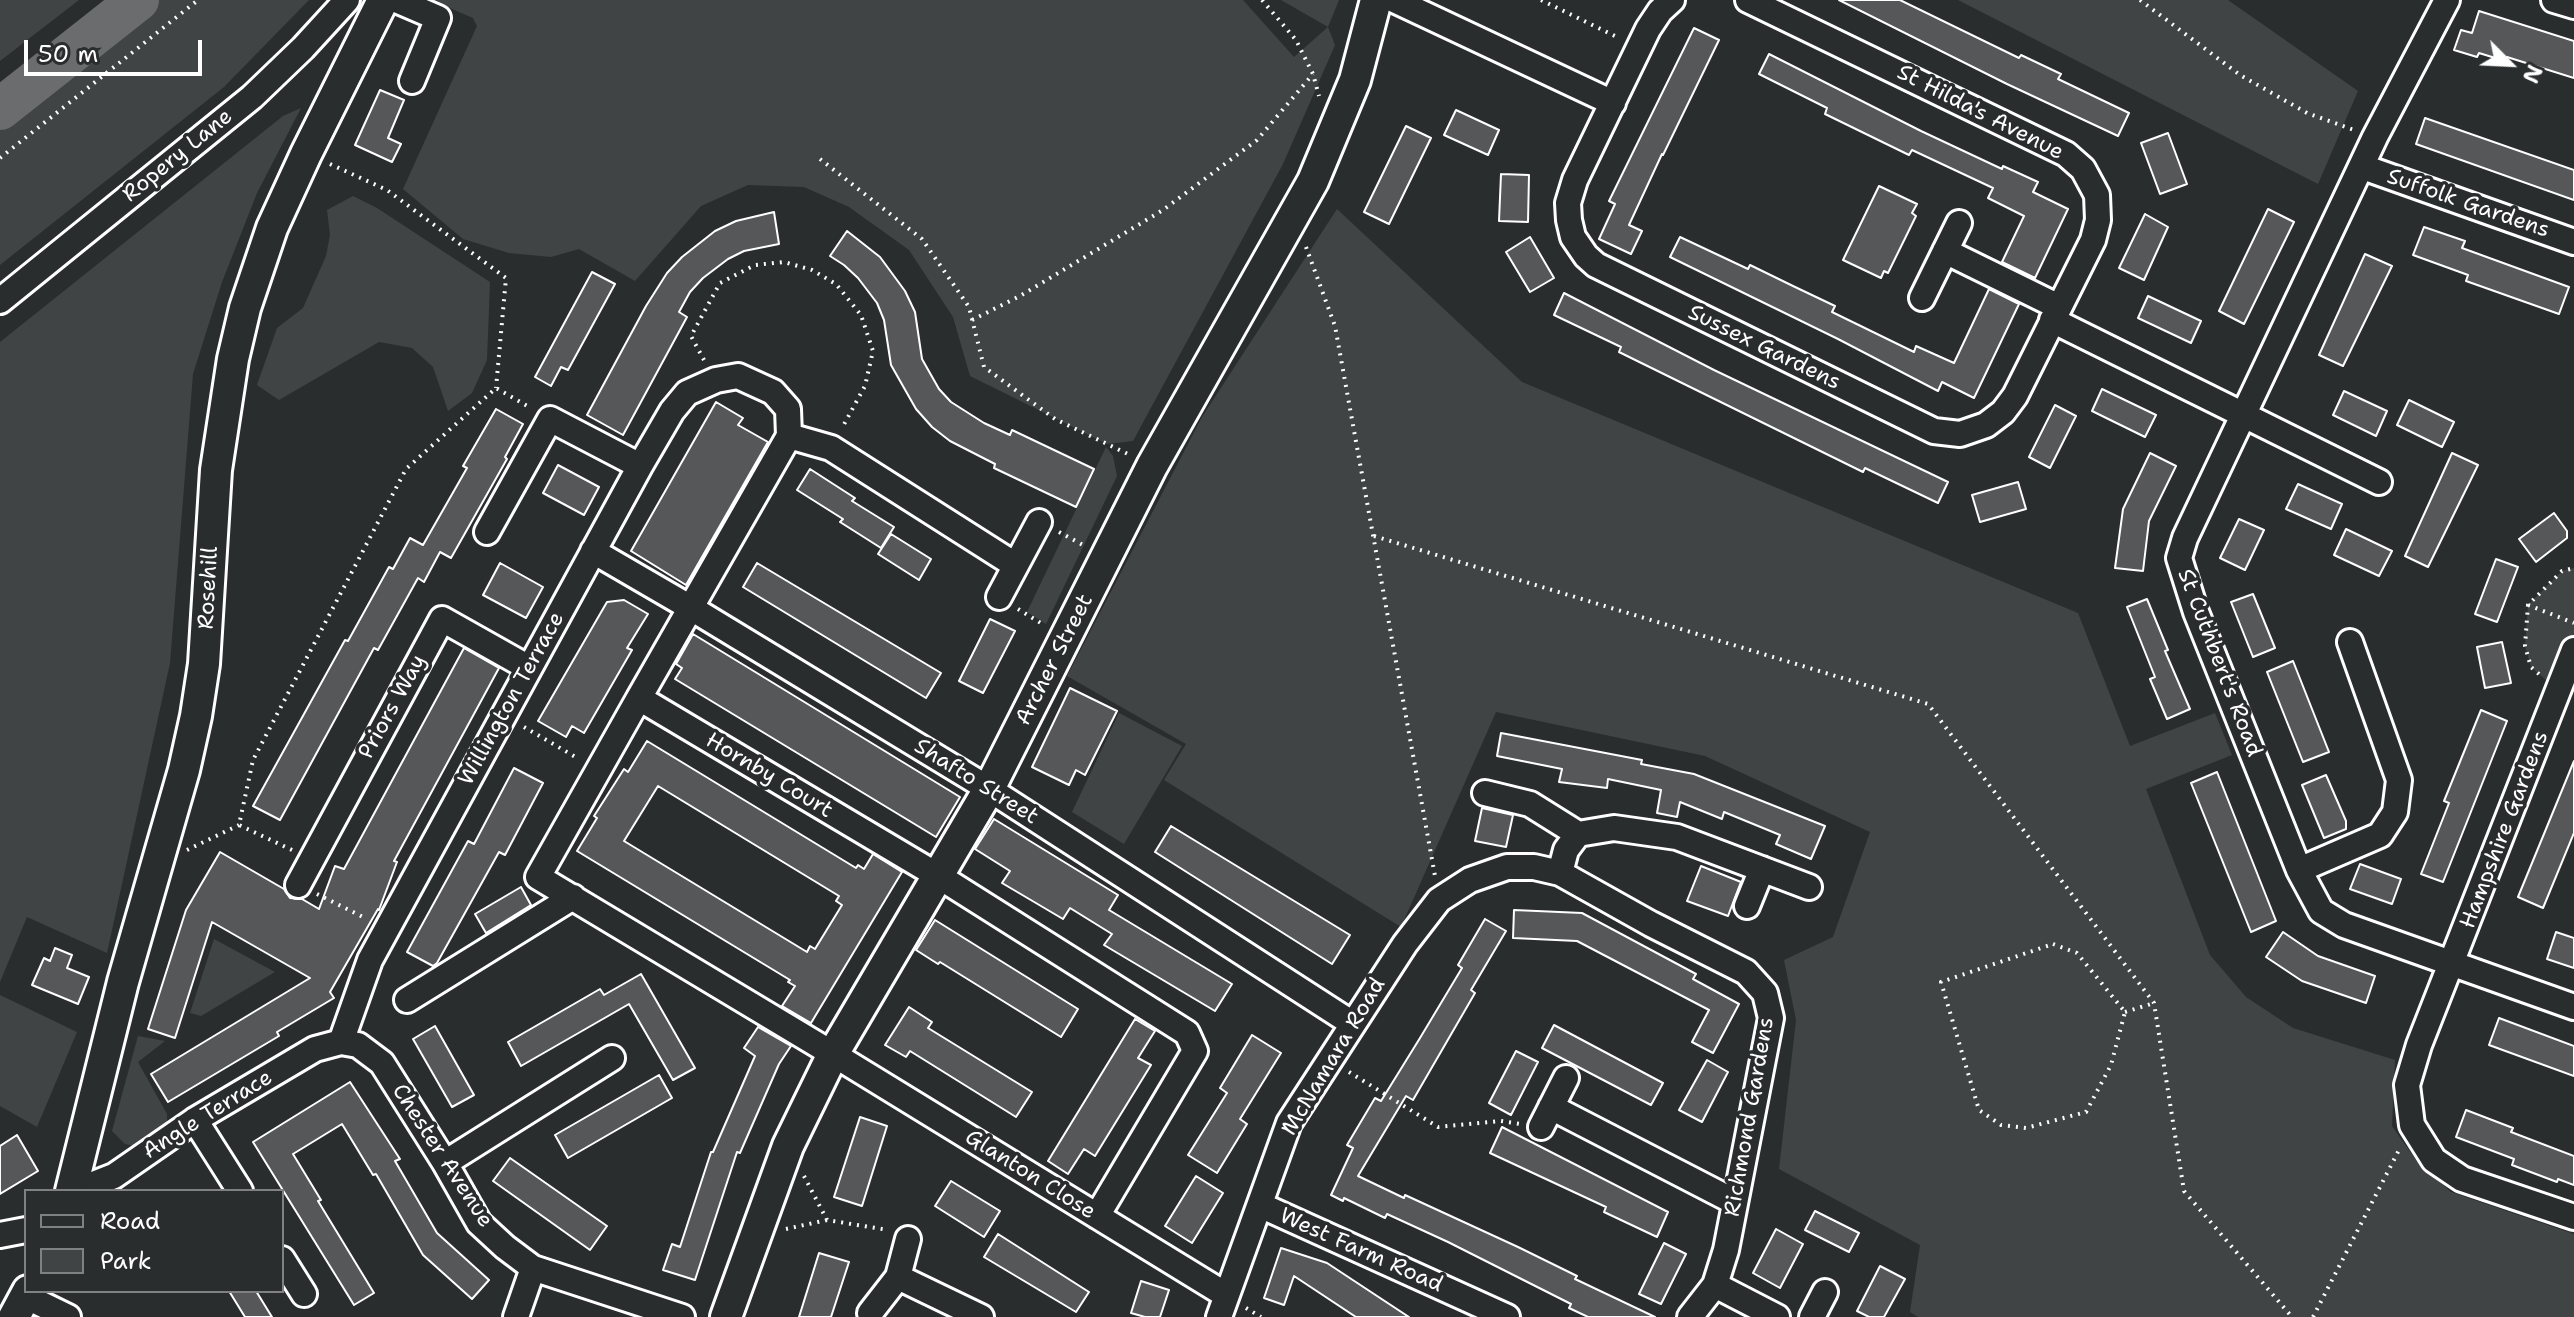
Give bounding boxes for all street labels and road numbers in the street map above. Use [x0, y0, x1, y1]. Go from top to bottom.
street label: St Hilda's Avenue [1892, 60, 2068, 166]
street label: Ropery Lane [118, 104, 238, 208]
street label: Suffolk Gardens [2383, 164, 2553, 244]
street label: Sussex Gardens [1684, 300, 1844, 396]
street label: Rosehill [194, 546, 224, 630]
street label: St Cuthbert's Road [2171, 565, 2267, 761]
street label: Archer Street [1011, 590, 1099, 730]
street label: Willington Terrace [453, 608, 571, 790]
street label: Priors Way [354, 650, 432, 764]
street label: Hornby Court [701, 728, 837, 824]
street label: Hampshire Gardens [2455, 728, 2555, 932]
street label: Shafto Street [909, 733, 1043, 831]
street label: McNamara Road [1276, 973, 1392, 1141]
street label: Richmond Gardens [1719, 1015, 1781, 1219]
street label: Angle Terrace [139, 1065, 277, 1165]
street label: Chester Avenue [386, 1079, 498, 1233]
street label: Glanton Close [960, 1124, 1100, 1226]
street label: West Farm Road [1275, 1203, 1447, 1299]

